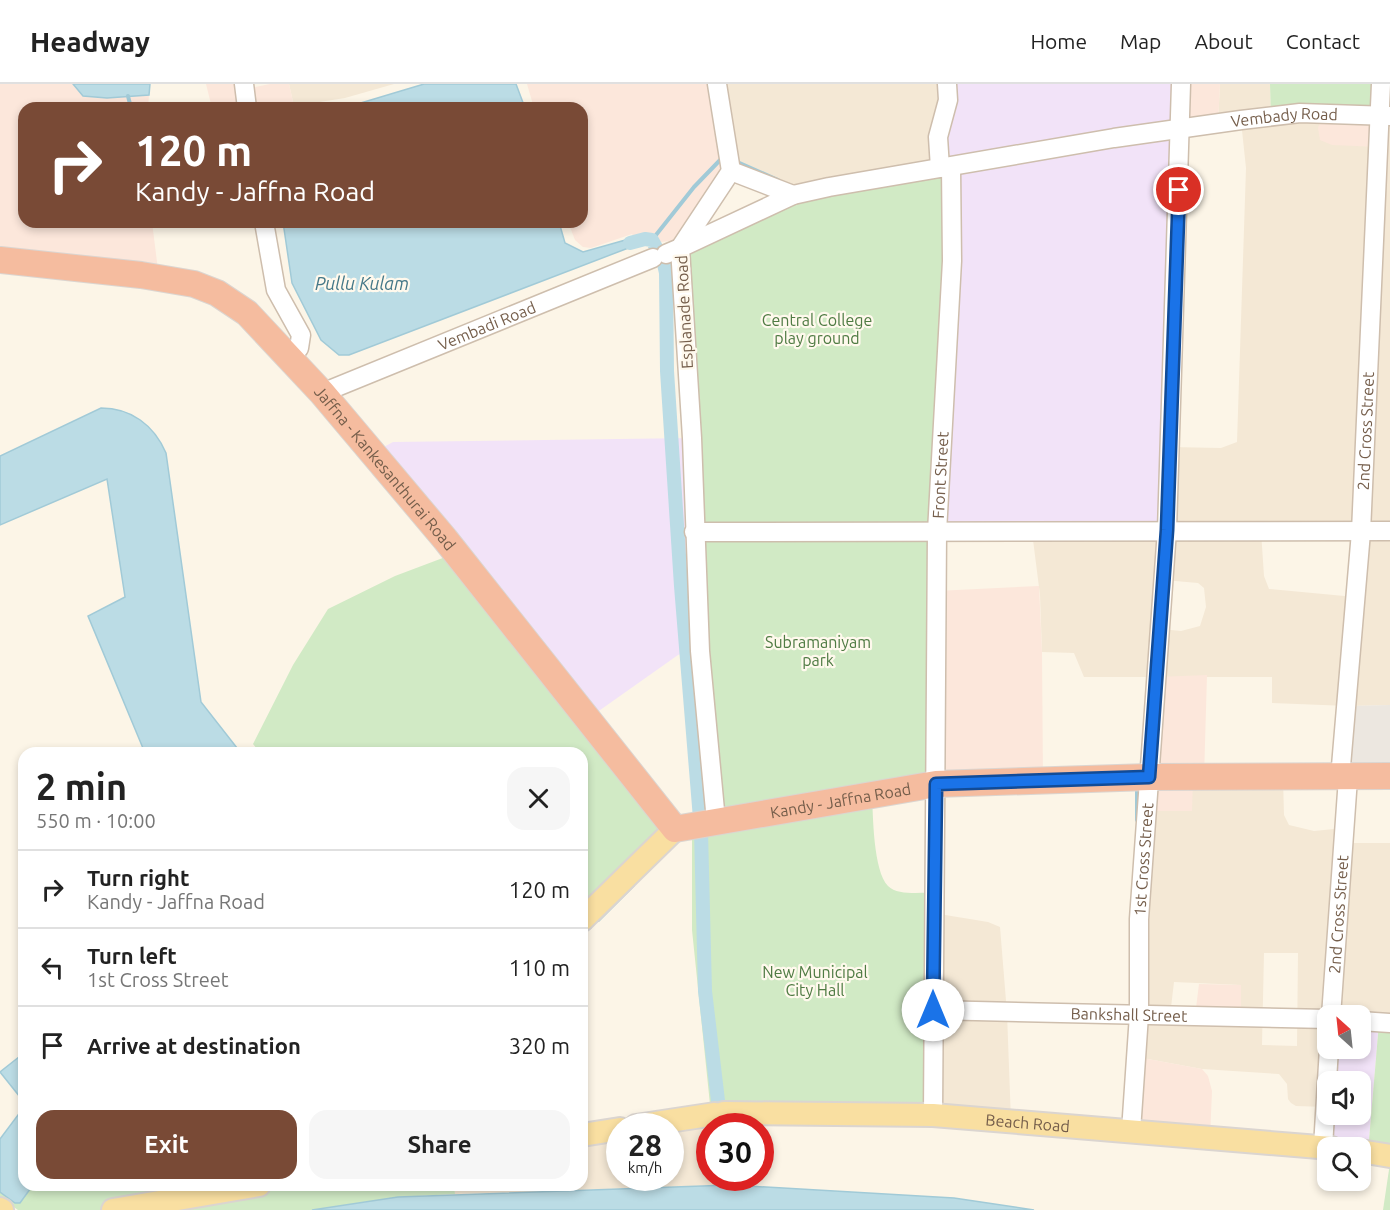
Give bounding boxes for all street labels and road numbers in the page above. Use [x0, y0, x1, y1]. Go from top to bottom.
street label: Vembady Road [1230, 104, 1338, 130]
street label: Esplanade Road [672, 255, 696, 369]
street label: Vembadi Road [435, 298, 538, 354]
street label: 2nd Cross Street [1354, 371, 1377, 491]
street label: Jaffna - Kankesanthurai Road [311, 382, 459, 554]
street label: Front Street [929, 430, 952, 519]
street label: Kandy - Jaffna Road [769, 779, 912, 821]
street label: 1st Cross Street [1130, 801, 1156, 917]
street label: 2nd Cross Street [1325, 854, 1352, 974]
street label: Bankshall Street [1070, 1004, 1188, 1025]
street label: Beach Road [985, 1110, 1070, 1135]

